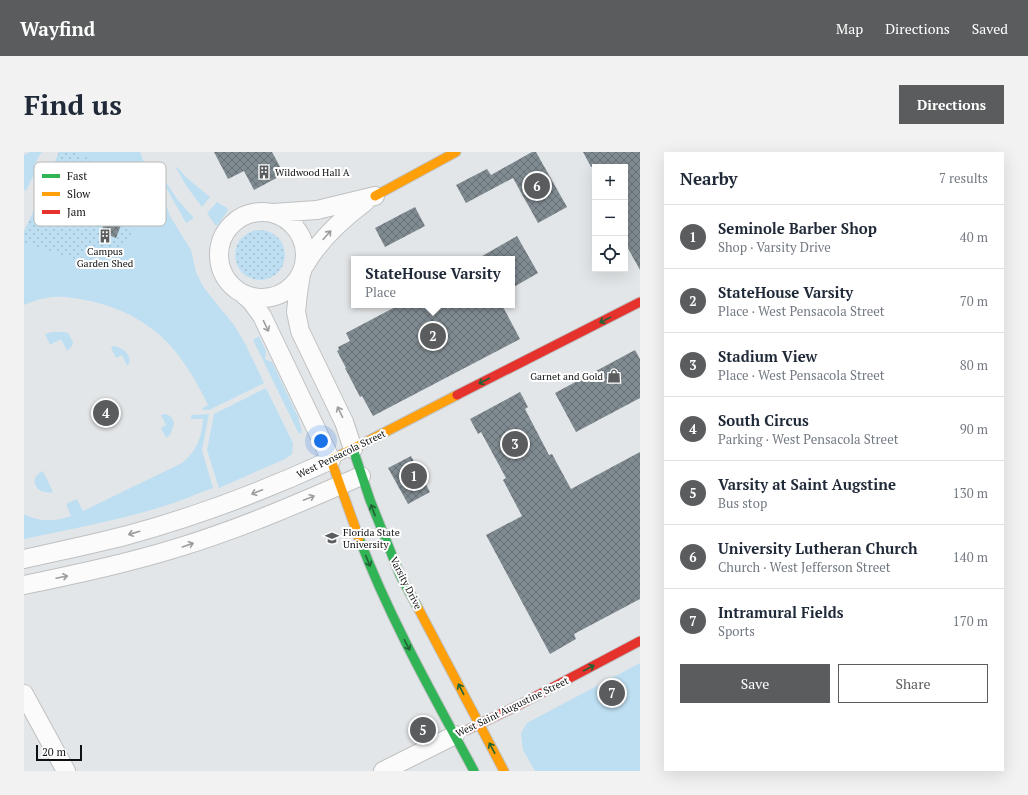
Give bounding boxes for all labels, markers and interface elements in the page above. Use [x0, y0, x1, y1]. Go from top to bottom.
text: Wayfind [20, 16, 95, 41]
text: Map [836, 19, 863, 38]
text: Directions [885, 19, 950, 38]
text: Saved [972, 19, 1008, 38]
button: Directions [899, 85, 1004, 124]
text: Find us [24, 86, 122, 123]
legend [34, 162, 166, 226]
building icon: Wildwood Hall A [256, 164, 272, 180]
map controls [592, 164, 628, 272]
button: + [592, 164, 628, 200]
place label: Wildwood Hall A [275, 166, 350, 179]
text: Nearby [680, 167, 738, 190]
text: Fast [67, 169, 87, 183]
text: 7 results [939, 169, 988, 187]
pin: 6 [524, 171, 550, 201]
text: Slow [67, 187, 91, 201]
button: − [592, 200, 628, 236]
text: Jam [67, 205, 86, 219]
text: Seminole Barber Shop [718, 218, 877, 238]
building icon: Campus Garden Shed [97, 228, 113, 244]
text: 1 [689, 228, 697, 246]
text: 40 m [960, 228, 988, 246]
one-way arrow [323, 229, 332, 240]
button: locate [592, 236, 628, 272]
text: Shop · Varsity Drive [718, 238, 831, 256]
place label: Campus Garden Shed [77, 245, 134, 270]
popup [351, 256, 515, 308]
text: StateHouse Varsity [365, 263, 501, 283]
text: StateHouse Varsity [718, 282, 853, 302]
text: Place [365, 283, 396, 301]
text: 2 [689, 292, 697, 310]
text: 70 m [960, 292, 988, 310]
text: Place · West Pensacola Street [718, 302, 885, 320]
one-way arrow [599, 317, 611, 324]
one-way arrow [263, 320, 270, 332]
pin: 2 [420, 321, 446, 351]
text: Stadium View [718, 346, 817, 366]
text: 3 [689, 356, 697, 374]
text: 80 m [960, 356, 988, 374]
text: Place · West Pensacola Street [718, 366, 885, 384]
shop icon: Garnet and Gold [606, 368, 622, 384]
place label: Garnet and Gold [530, 370, 603, 383]
one-way arrow [478, 378, 490, 386]
pin: 4 [93, 398, 119, 428]
one-way arrow [335, 407, 343, 419]
text: South Circus [718, 410, 809, 430]
text: 4 [689, 420, 697, 438]
text: 90 m [960, 420, 988, 438]
street label: West Pensacola Street [294, 427, 388, 481]
pin: 3 [502, 429, 528, 459]
text: Parking · West Pensacola Street [718, 430, 899, 448]
your location [311, 431, 331, 451]
pin: 1 [401, 461, 427, 491]
text: Varsity at Saint Augstine [718, 474, 896, 494]
text: 5 [689, 484, 697, 502]
text: 130 m [953, 484, 988, 502]
one-way arrow [251, 489, 263, 496]
one-way arrow [303, 494, 315, 502]
text: Bus stop [718, 494, 767, 512]
one-way arrow [369, 505, 377, 517]
place label: Florida State University [343, 526, 400, 551]
one-way arrow [127, 530, 140, 537]
school or university icon: Florida State University [324, 530, 340, 546]
text: University Lutheran Church [718, 538, 918, 558]
one-way arrow [182, 540, 194, 548]
text: 6 [689, 548, 697, 566]
text: 140 m [953, 548, 988, 566]
one-way arrow [365, 555, 373, 567]
street label: Varsity Drive [387, 555, 425, 611]
text: Church · West Jefferson Street [718, 558, 891, 576]
one-way arrow [55, 573, 68, 581]
text: Intramural Fields [718, 602, 844, 622]
text: 7 [689, 612, 697, 630]
text: 170 m [953, 612, 988, 630]
text: Sports [718, 622, 755, 640]
one-way arrow [404, 638, 412, 650]
one-way arrow [583, 664, 595, 671]
button: Save [680, 664, 830, 703]
button: Share [838, 664, 988, 703]
street label: West Saint Augustine Street [453, 674, 571, 740]
pin: 7 [599, 678, 625, 708]
one-way arrow [457, 684, 465, 696]
pin: 5 [410, 715, 436, 745]
one-way arrow [487, 742, 495, 754]
scale bar [36, 743, 82, 762]
text: 20 m [42, 745, 66, 759]

